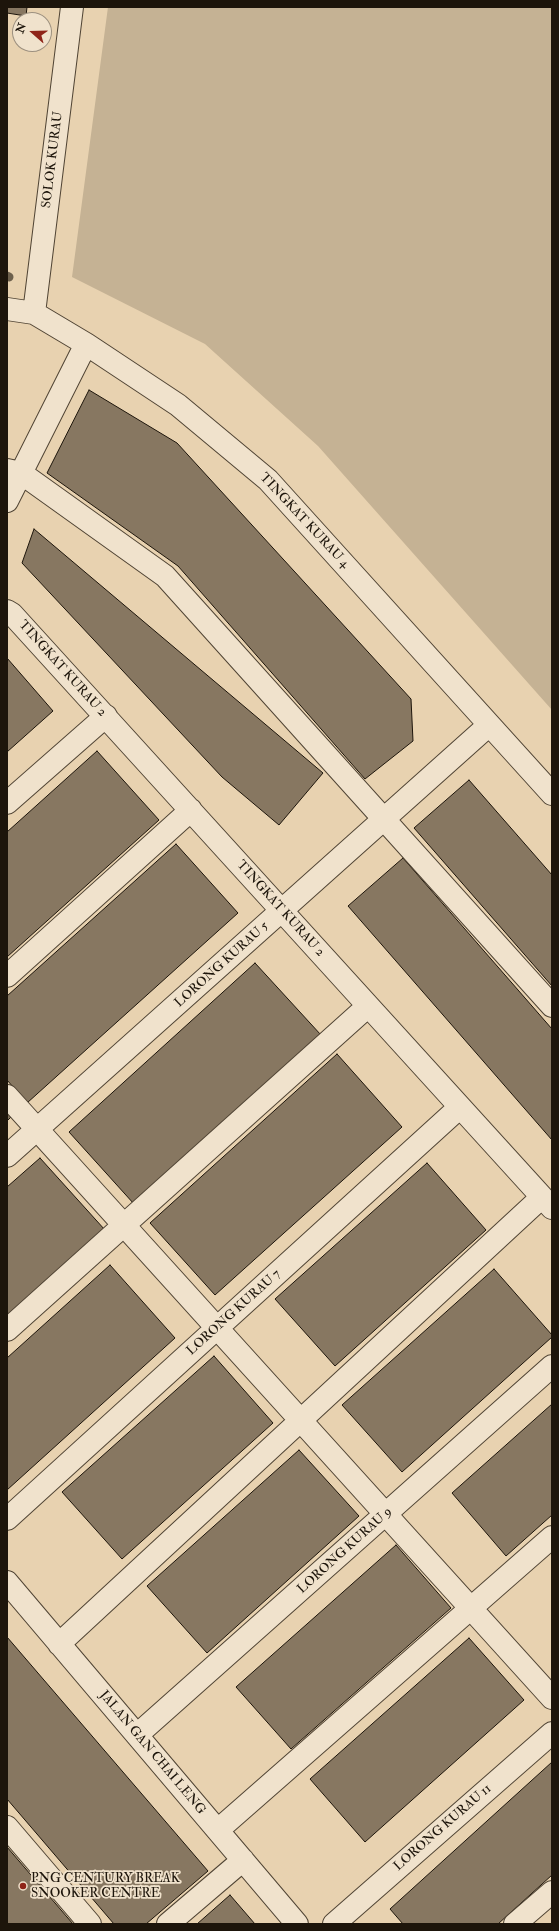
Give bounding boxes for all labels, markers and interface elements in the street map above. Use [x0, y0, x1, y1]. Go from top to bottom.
north arrow [12, 12, 52, 52]
text: N [13, 21, 29, 35]
street label: SOLOK KURAU [39, 111, 67, 209]
street label: TINGKAT KURAU 4 [256, 470, 352, 572]
street label: TINGKAT KURAU 2 [15, 618, 109, 720]
street label: TINGKAT KURAU 2 [233, 858, 327, 960]
street label: LORONG KURAU 5 [172, 919, 272, 1011]
street label: LORONG KURAU 7 [184, 1267, 284, 1359]
street label: LORONG KURAU 9 [295, 1504, 395, 1598]
street label: JALAN GAN CHAI LENG [96, 1688, 208, 1818]
street label: LORONG KURAU 11 [391, 1781, 495, 1875]
place label: PNG CENTURY BREAK SNOOKER CENTRE [31, 1871, 180, 1902]
marker: PNG CENTURY BREAK SNOOKER CENTRE [18, 1881, 28, 1891]

